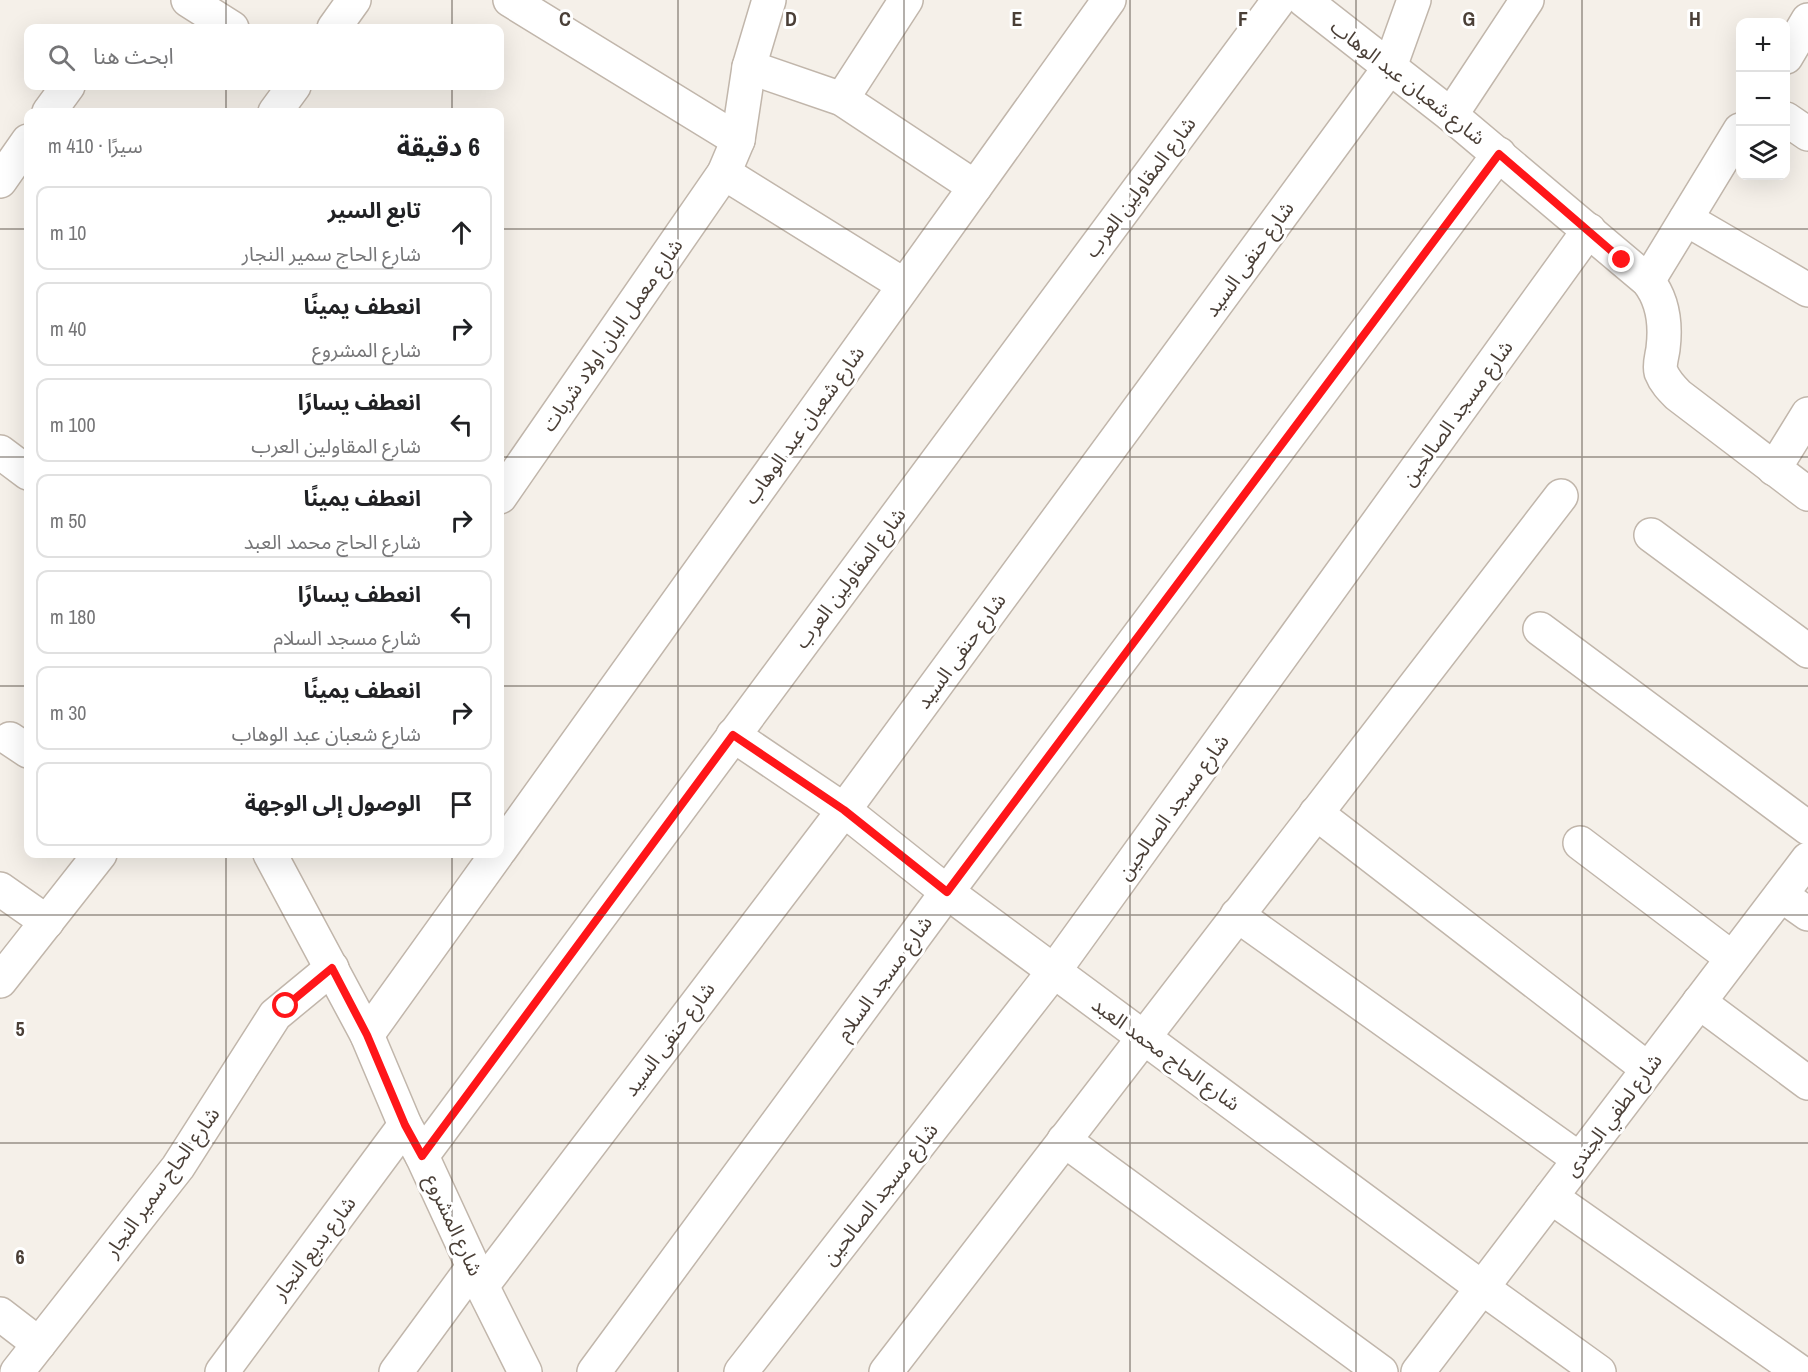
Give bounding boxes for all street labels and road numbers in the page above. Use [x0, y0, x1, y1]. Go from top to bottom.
street label: شارع شعبان عبد الوهاب [1324, 13, 1491, 152]
street label: شارع المقاولين العرب [1078, 111, 1203, 264]
street label: شارع حنفى السيد [1198, 196, 1301, 323]
street label: شارع معمل البان اولاد شربات [535, 233, 690, 438]
street label: شارع مسجد الصالحين [1395, 334, 1520, 492]
street label: شارع شعبان عبد الوهاب [737, 340, 872, 510]
street label: شارع المقاولين العرب [788, 502, 913, 655]
street label: شارع حنفى السيد [910, 588, 1013, 715]
street label: شارع مسجد الصالحين [1111, 728, 1236, 886]
street label: شارع مسجد السلام [829, 910, 940, 1047]
street label: شارع حنفى السيد [617, 976, 722, 1103]
street label: شارع الحاج محمد العبد [1085, 991, 1246, 1118]
street label: شارع لطفي الجندى [1557, 1048, 1670, 1183]
street label: شارع الحاج سمير النجار [97, 1101, 227, 1264]
street label: شارع مسجد الصالحين [815, 1117, 945, 1272]
street label: شارع المشروع [417, 1170, 490, 1281]
street label: شارع بديع النجار [265, 1190, 363, 1307]

